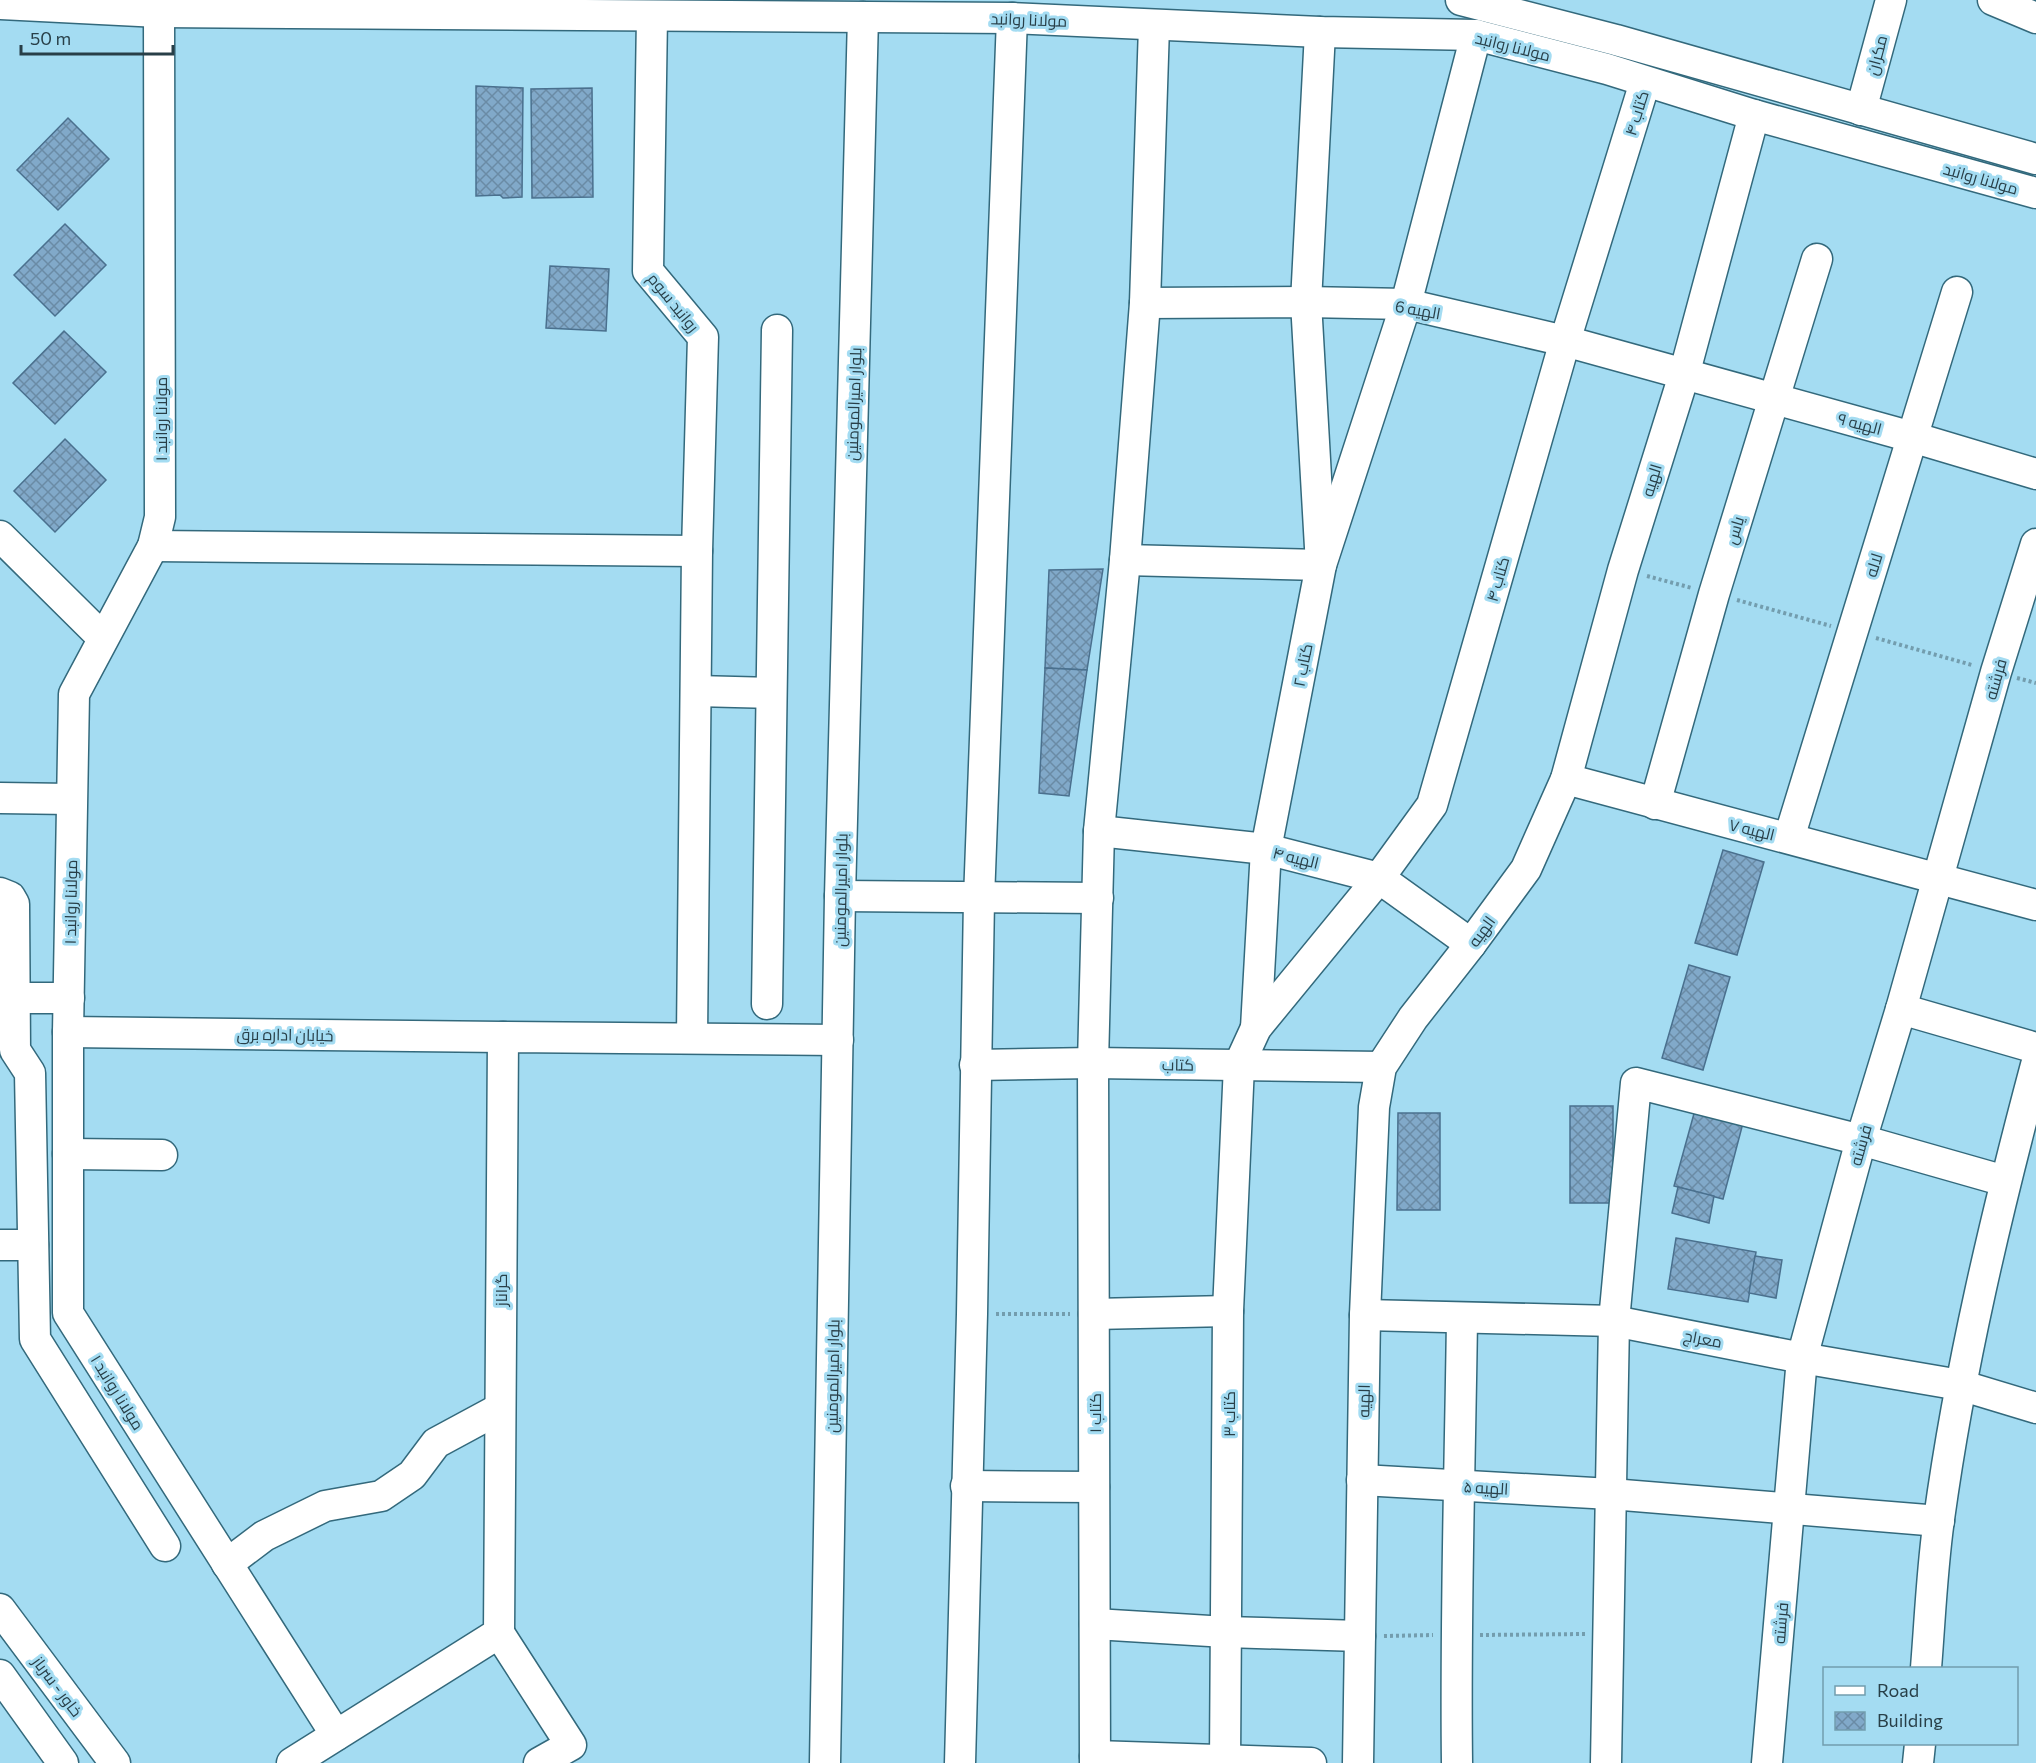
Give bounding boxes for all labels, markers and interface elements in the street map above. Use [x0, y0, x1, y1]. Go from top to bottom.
street label: مولانا روانبد [990, 8, 1068, 31]
scale bar [21, 18, 172, 56]
text: 50 m [30, 27, 71, 49]
street label: مولانا روانبد [1473, 28, 1552, 65]
street label: مکران [1862, 33, 1892, 78]
street label: کتاب ۴ [1620, 88, 1653, 138]
street label: مولانا روانبد [1941, 158, 2020, 199]
street label: روانبد سوم [642, 269, 704, 337]
street label: الهیه 6 [1393, 296, 1442, 324]
street label: بلوار امیرالمومنین [842, 347, 866, 461]
street label: مولانا روانبد ۱ [151, 377, 171, 461]
street label: الهیه ۹ [1835, 408, 1884, 440]
street label: الهیه [1637, 461, 1667, 499]
street label: یاس [1721, 513, 1749, 547]
street label: لاله [1860, 551, 1886, 579]
street label: کتاب ۴ [1482, 554, 1513, 604]
street label: کتاب ۲ [1289, 642, 1316, 688]
street label: فرشته [1980, 656, 2011, 702]
street label: الهیه ۷ [1727, 814, 1777, 846]
street label: بلوار امیرالمومنین [830, 833, 852, 947]
street label: الهیه ۴ [1270, 842, 1321, 874]
street label: مولانا روانبد ۱ [60, 860, 81, 945]
street label: الهیه [1464, 912, 1500, 951]
street label: خیابان اداره برق [236, 1024, 334, 1046]
street label: کتاب [1162, 1054, 1194, 1075]
street label: فرشته [1845, 1122, 1876, 1168]
street label: گراناز [491, 1273, 511, 1308]
street label: بلوار امیرالمومنین [822, 1319, 844, 1433]
street label: معراج [1682, 1325, 1724, 1354]
street label: مولانا روانبد ۱ [87, 1351, 148, 1433]
street label: الهیه [1353, 1384, 1375, 1418]
street label: کتاب ۳ [1219, 1391, 1239, 1437]
street label: کتاب ۱ [1085, 1393, 1105, 1433]
street label: الهیه ۵ [1463, 1476, 1509, 1500]
street label: فرشته [1769, 1601, 1792, 1645]
street label: خاور - سرباز [28, 1651, 87, 1720]
legend [1823, 1667, 2018, 1745]
text: Road [1877, 1679, 1919, 1701]
text: Building [1877, 1709, 1943, 1731]

